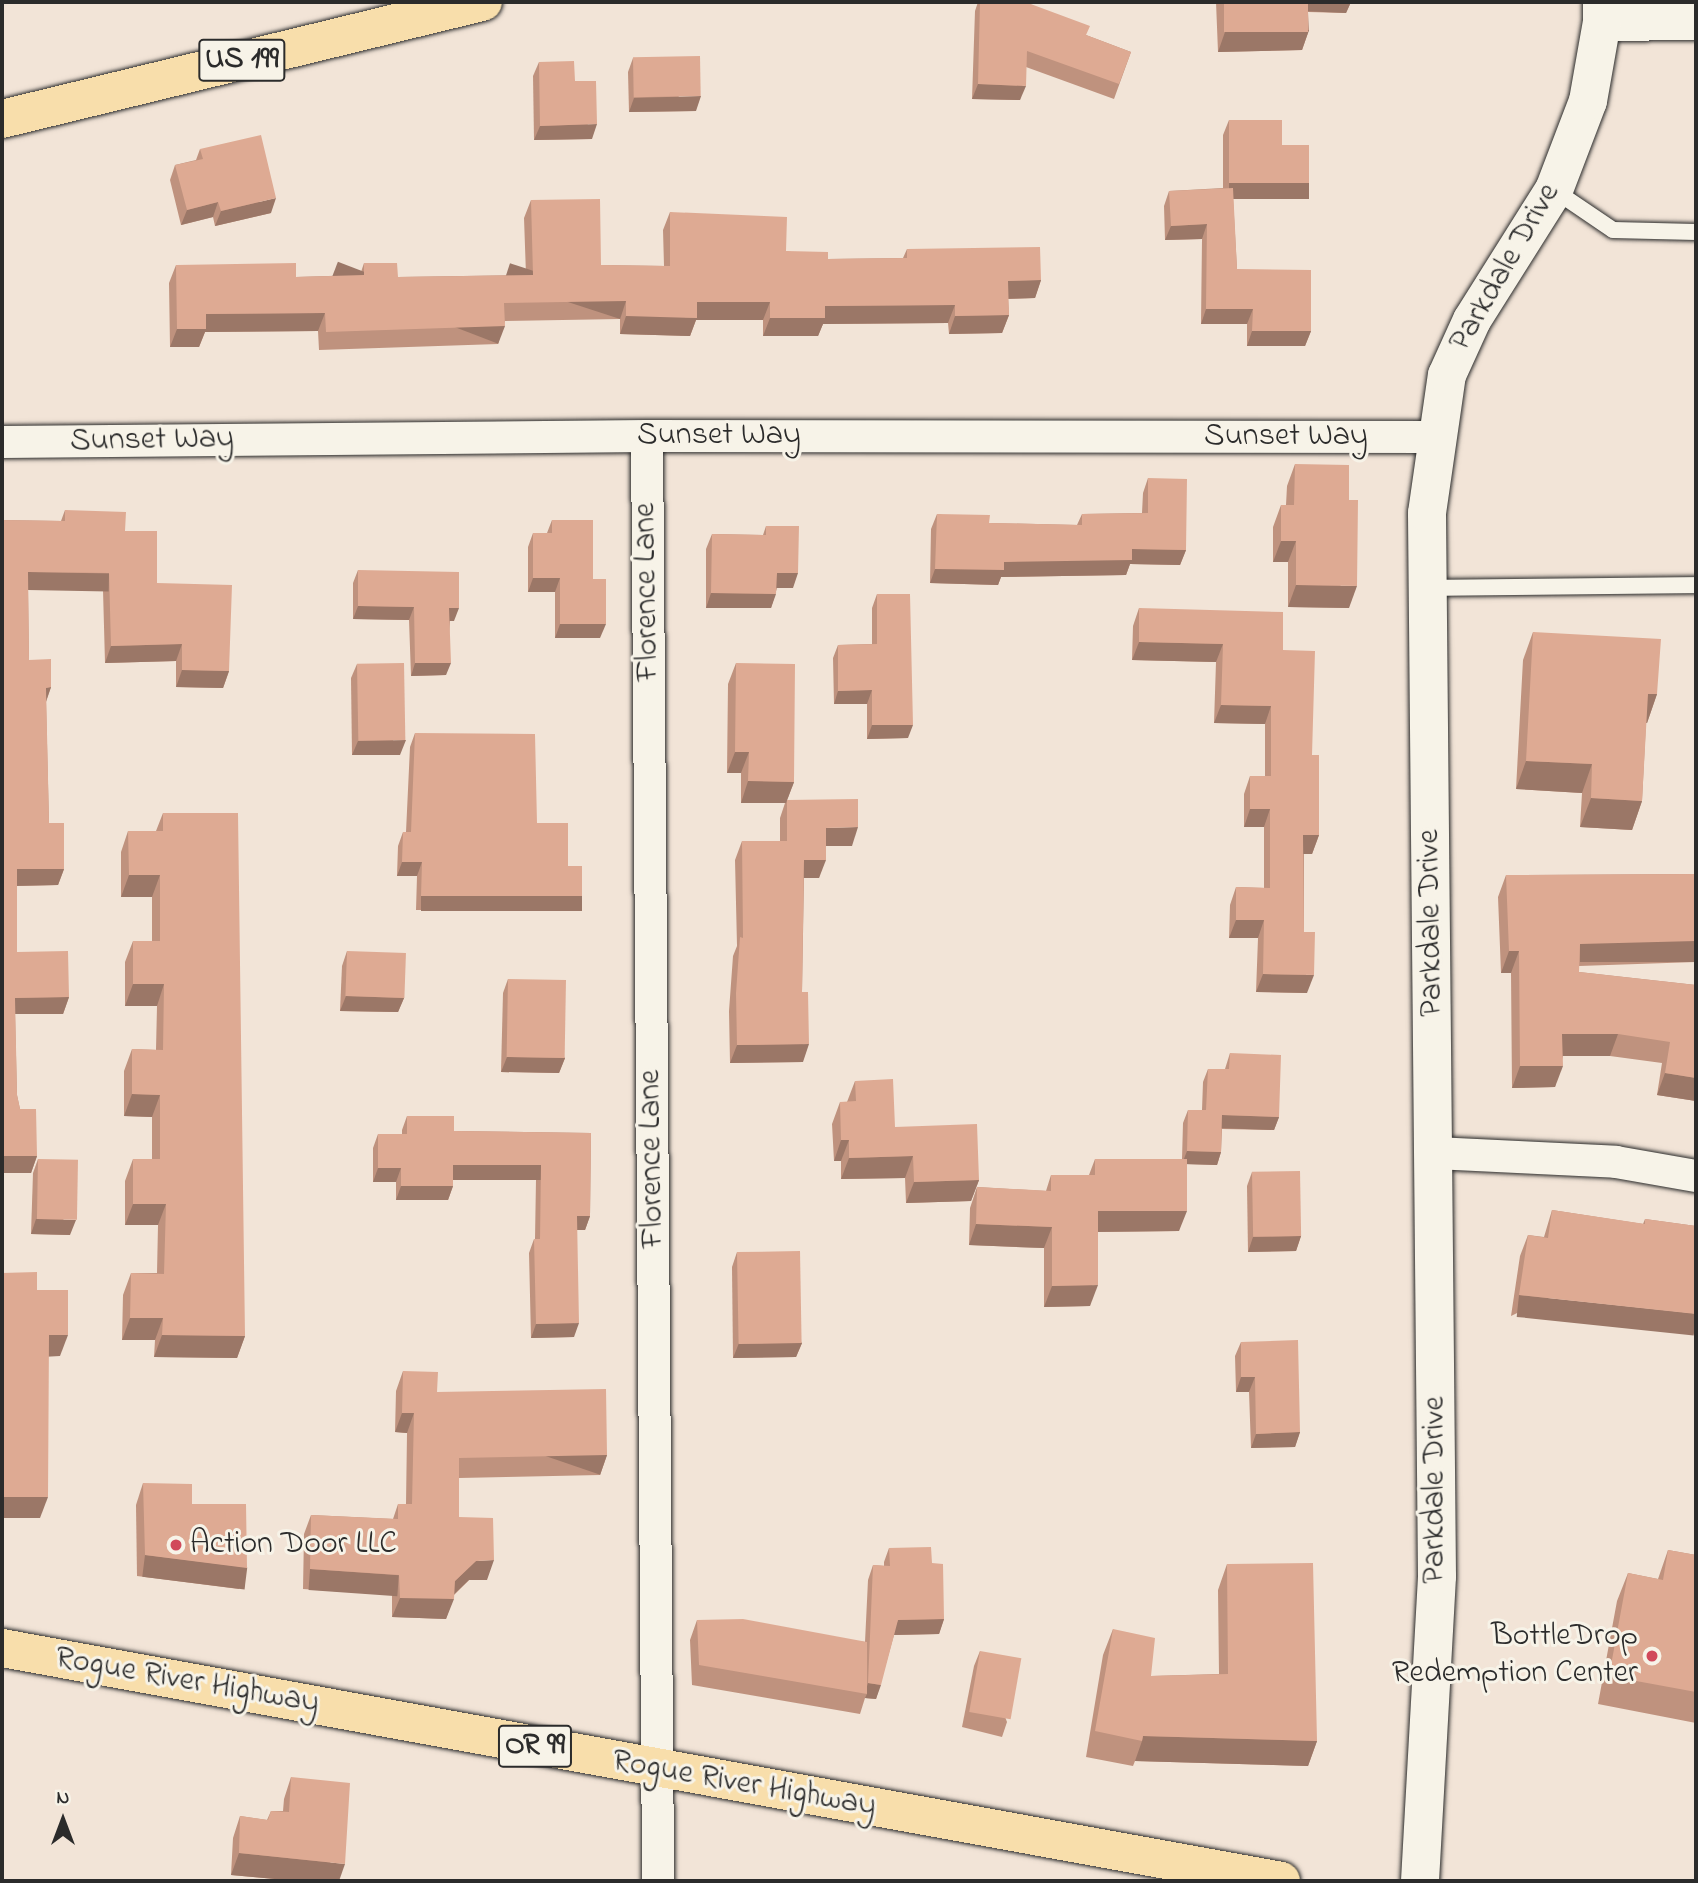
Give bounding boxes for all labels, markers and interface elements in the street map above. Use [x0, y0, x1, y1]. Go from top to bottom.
road number: US 199 [198, 34, 286, 86]
street label: Parkdale Drive [1442, 177, 1570, 359]
street label: Sunset Way [637, 417, 801, 455]
street label: Sunset Way [1204, 418, 1368, 456]
street label: Sunset Way [70, 420, 234, 462]
street label: Florence Lane [627, 502, 669, 682]
street label: Parkdale Drive [1411, 829, 1453, 1017]
street label: Florence Lane [632, 1069, 674, 1249]
street label: Parkdale Drive [1417, 1396, 1455, 1584]
place label: Action Door LLC [190, 1526, 397, 1564]
marker: Action Door LLC [168, 1537, 184, 1553]
place label: BottleDrop Redemption Center [1392, 1619, 1638, 1694]
street label: Rogue River Highway [52, 1640, 322, 1724]
marker: BottleDrop Redemption Center [1644, 1648, 1660, 1664]
road number: OR 99 [496, 1720, 574, 1772]
street label: Rogue River Highway [609, 1743, 879, 1827]
north arrow [28, 1785, 98, 1855]
text: N [57, 1785, 69, 1812]

